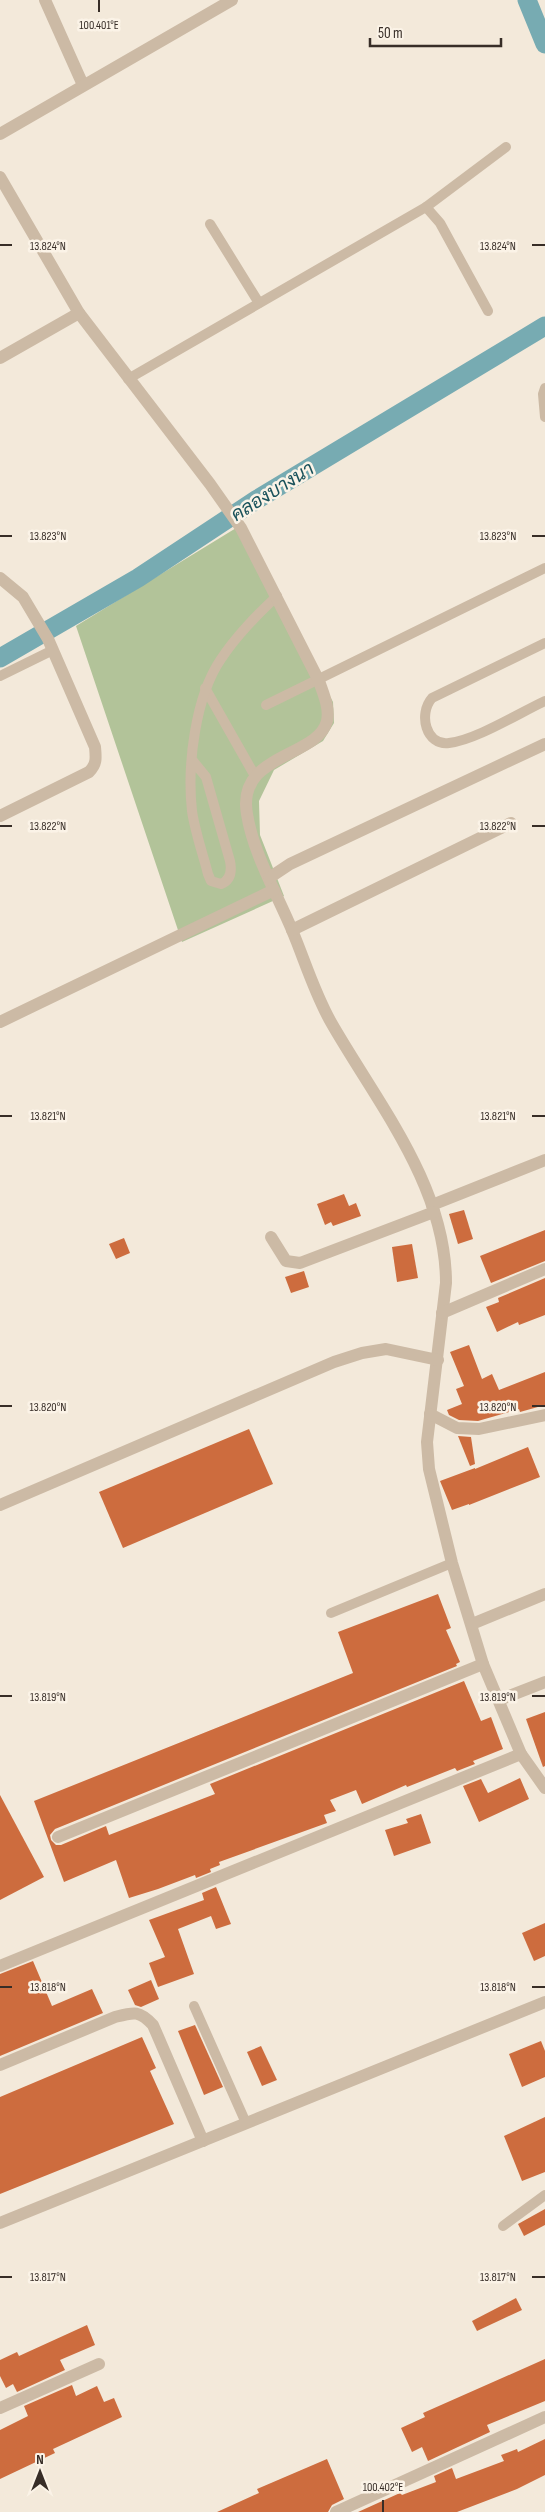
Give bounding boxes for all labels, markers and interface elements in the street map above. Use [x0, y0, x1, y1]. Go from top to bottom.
scale bar [370, 15, 501, 47]
text: 100.401°E [79, 18, 119, 33]
text: 50 m [378, 24, 403, 43]
text: 13.824°N [30, 239, 66, 254]
text: 13.824°N [480, 239, 516, 254]
water label: คลองบางนา [227, 458, 319, 527]
text: 13.823°N [30, 529, 66, 544]
text: 13.823°N [480, 529, 516, 544]
text: 13.822°N [30, 819, 66, 834]
text: 13.822°N [480, 819, 516, 834]
text: 13.821°N [30, 1109, 66, 1124]
text: 13.821°N [480, 1109, 516, 1124]
text: 13.820°N [30, 1400, 66, 1415]
text: 13.820°N [480, 1400, 516, 1415]
text: 13.819°N [30, 1690, 66, 1705]
text: 13.819°N [480, 1690, 516, 1705]
text: 13.818°N [30, 1980, 66, 1995]
text: 13.818°N [480, 1980, 516, 1995]
text: 13.817°N [30, 2270, 66, 2285]
text: 13.817°N [480, 2270, 516, 2285]
north arrow [15, 2447, 65, 2497]
text: N [36, 2451, 44, 2468]
text: 100.402°E [363, 2480, 403, 2495]

